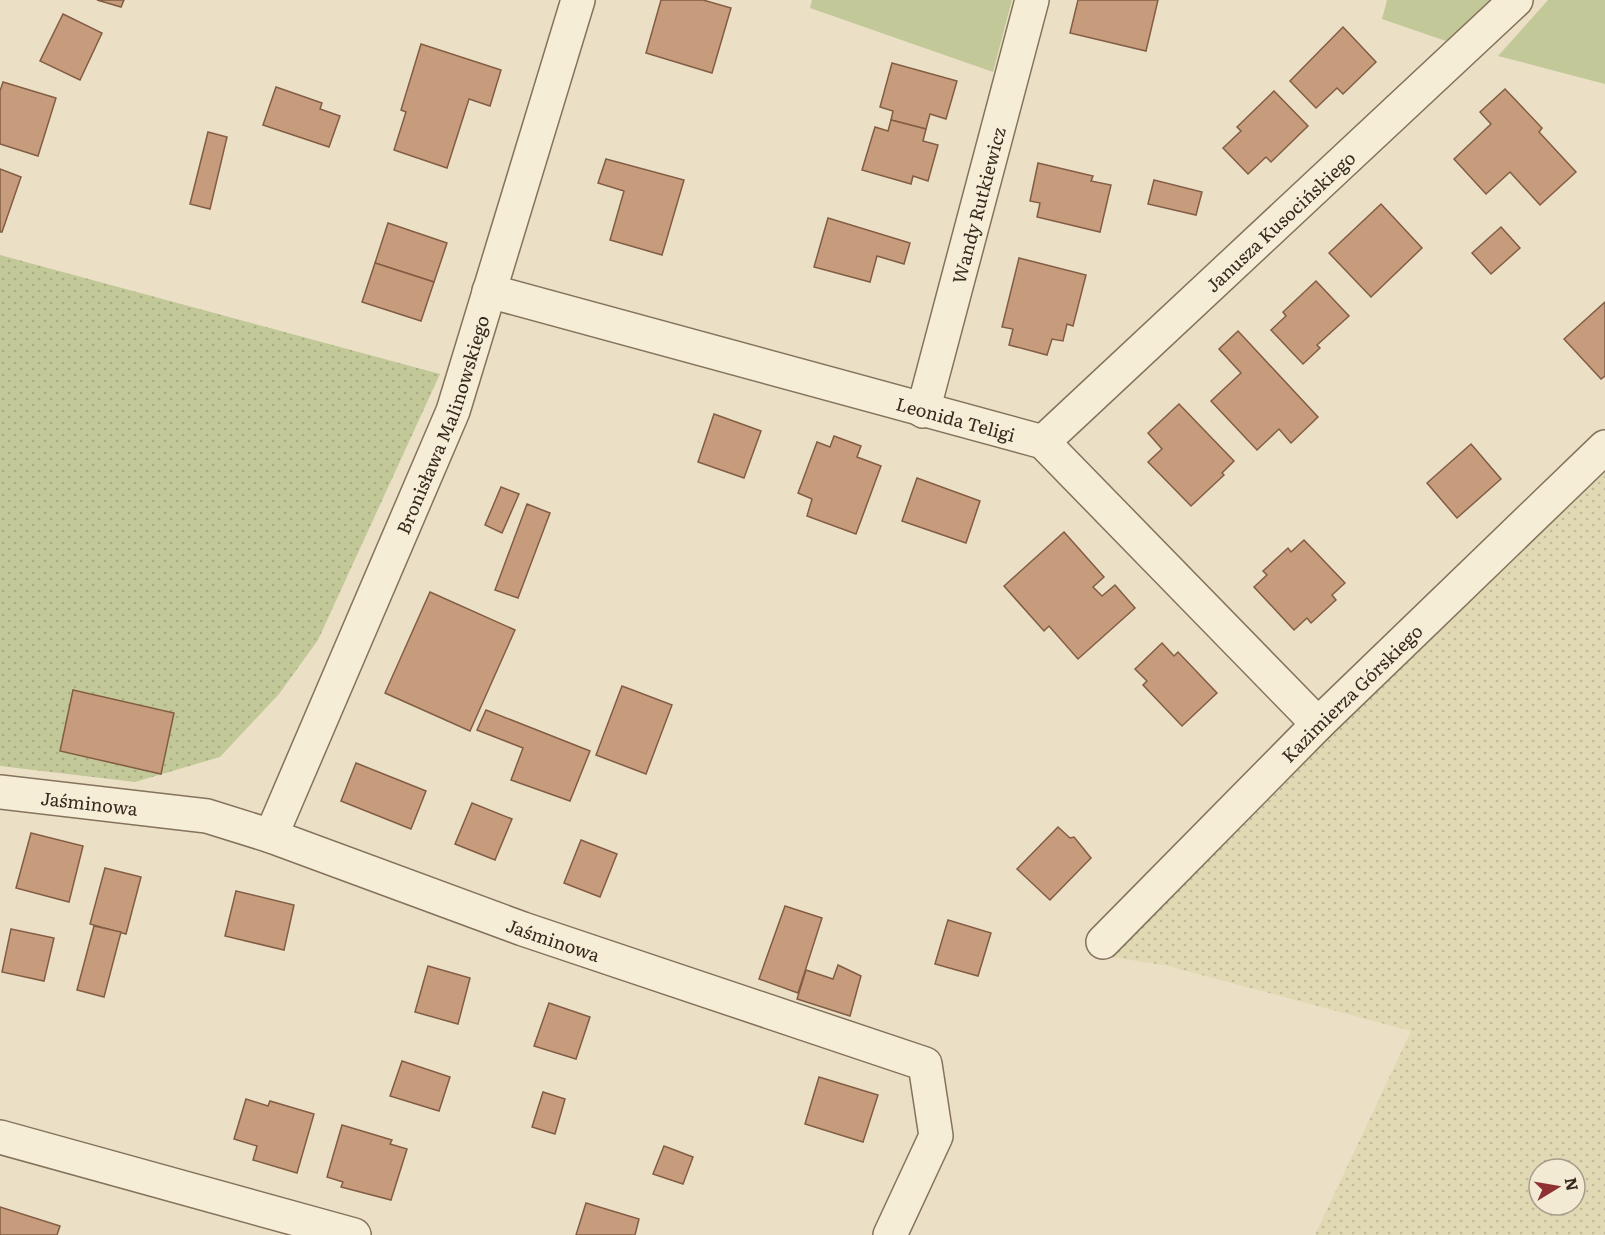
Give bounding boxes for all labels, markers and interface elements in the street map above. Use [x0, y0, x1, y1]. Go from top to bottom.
street label: Wandy Rutkiewicz [944, 124, 1011, 286]
street label: Janusza Kusocińskiego [1199, 144, 1361, 298]
street label: Bronisława Malinowskiego [388, 312, 495, 538]
street label: Leonida Teligi [893, 389, 1019, 447]
street label: Kazimierza Górskiego [1275, 617, 1428, 768]
street label: Jaśminowa [39, 783, 140, 821]
street label: Jaśminowa [502, 910, 604, 968]
north arrow [1527, 1157, 1587, 1217]
text: N [1560, 1175, 1586, 1193]

